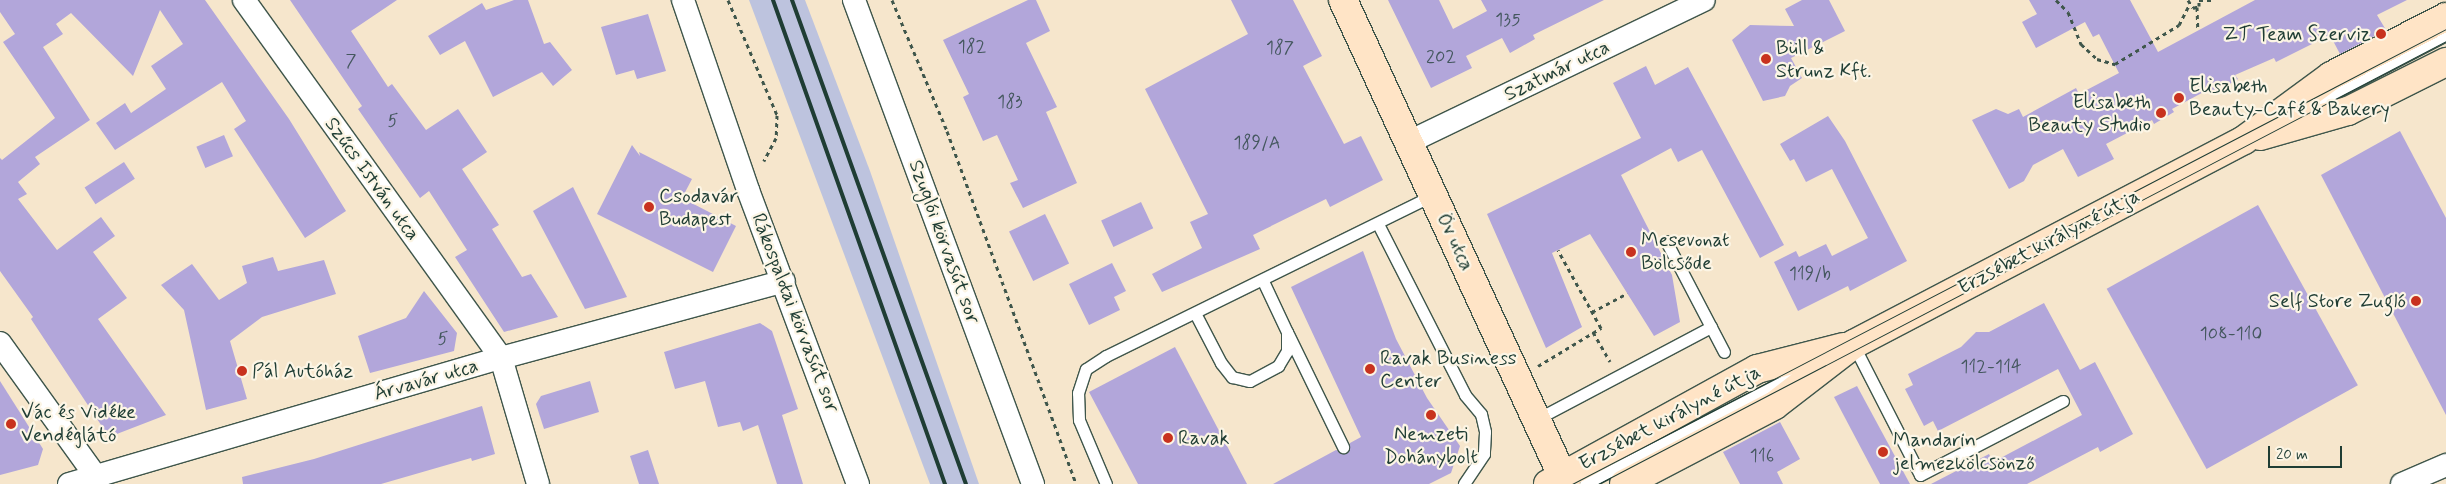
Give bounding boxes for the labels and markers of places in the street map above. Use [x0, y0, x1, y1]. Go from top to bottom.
place label: ZT Team Szerviz [2219, 22, 2371, 46]
marker: ZT Team Szerviz [2375, 28, 2387, 40]
place label: Büll & Strunz Kft. [1776, 36, 1876, 83]
marker: Büll & Strunz Kft. [1760, 53, 1772, 65]
place label: Elisabeth Beauty-Café & Bakery [2189, 74, 2390, 121]
place label: Elisabeth Beauty Studio [2028, 90, 2151, 137]
marker: Elisabeth Beauty-Café & Bakery [2173, 92, 2185, 104]
marker: Elisabeth Beauty Studio [2155, 107, 2167, 119]
place label: Csodavár Budapest [659, 184, 738, 231]
marker: Csodavár Budapest [643, 201, 655, 213]
place label: Mesevonat Bölcsőde [1641, 228, 1729, 275]
marker: Mesevonat Bölcsőde [1625, 246, 1637, 258]
place label: Self Store Zugló [2271, 289, 2406, 313]
marker: Self Store Zugló [2410, 295, 2422, 307]
place label: Ravak Business Center [1380, 346, 1515, 393]
place label: Pál Autóház [252, 359, 353, 383]
marker: Ravak Business Center [1364, 363, 1376, 375]
marker: Pál Autóház [236, 365, 248, 377]
place label: Vác és Vidéke Vendéglátó [21, 400, 136, 447]
marker: Nemzeti Dohánybolt [1425, 409, 1437, 421]
marker: Vác és Vidéke Vendéglátó [5, 418, 17, 430]
place label: Nemzeti Dohánybolt [1384, 423, 1478, 470]
place label: Ravak [1178, 426, 1229, 450]
place label: Mandarin jelmezkölcsönző [1893, 429, 2035, 476]
marker: Ravak [1162, 432, 1174, 444]
marker: Mandarin jelmezkölcsönző [1877, 446, 1889, 458]

